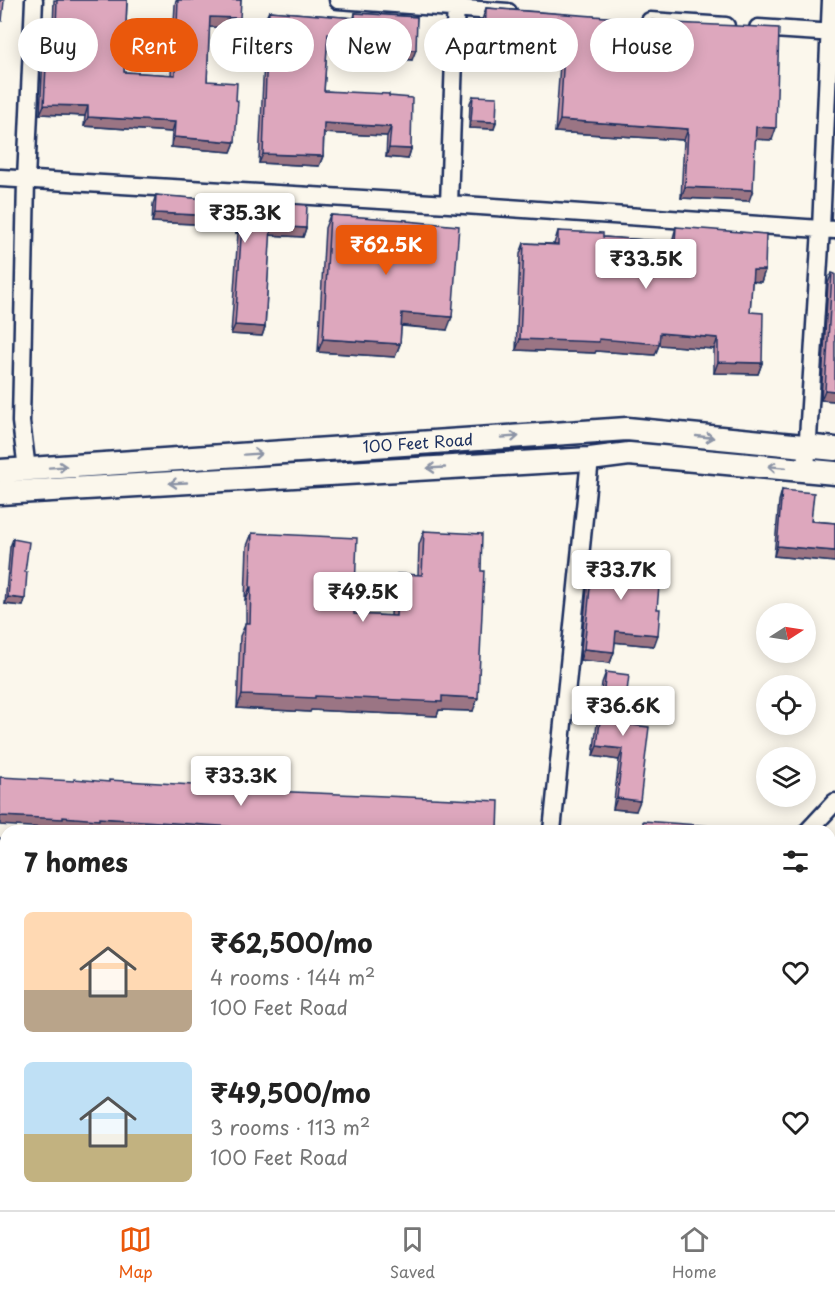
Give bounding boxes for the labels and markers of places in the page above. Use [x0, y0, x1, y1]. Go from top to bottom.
pin: ₹35.3K [196, 193, 294, 244]
pin: ₹62.5K [337, 225, 435, 276]
pin: ₹33.5K [597, 239, 695, 290]
pin: ₹33.7K [572, 550, 670, 601]
pin: ₹49.5K [314, 572, 412, 623]
pin: ₹36.6K [574, 686, 672, 737]
pin: ₹33.3K [192, 756, 290, 807]

